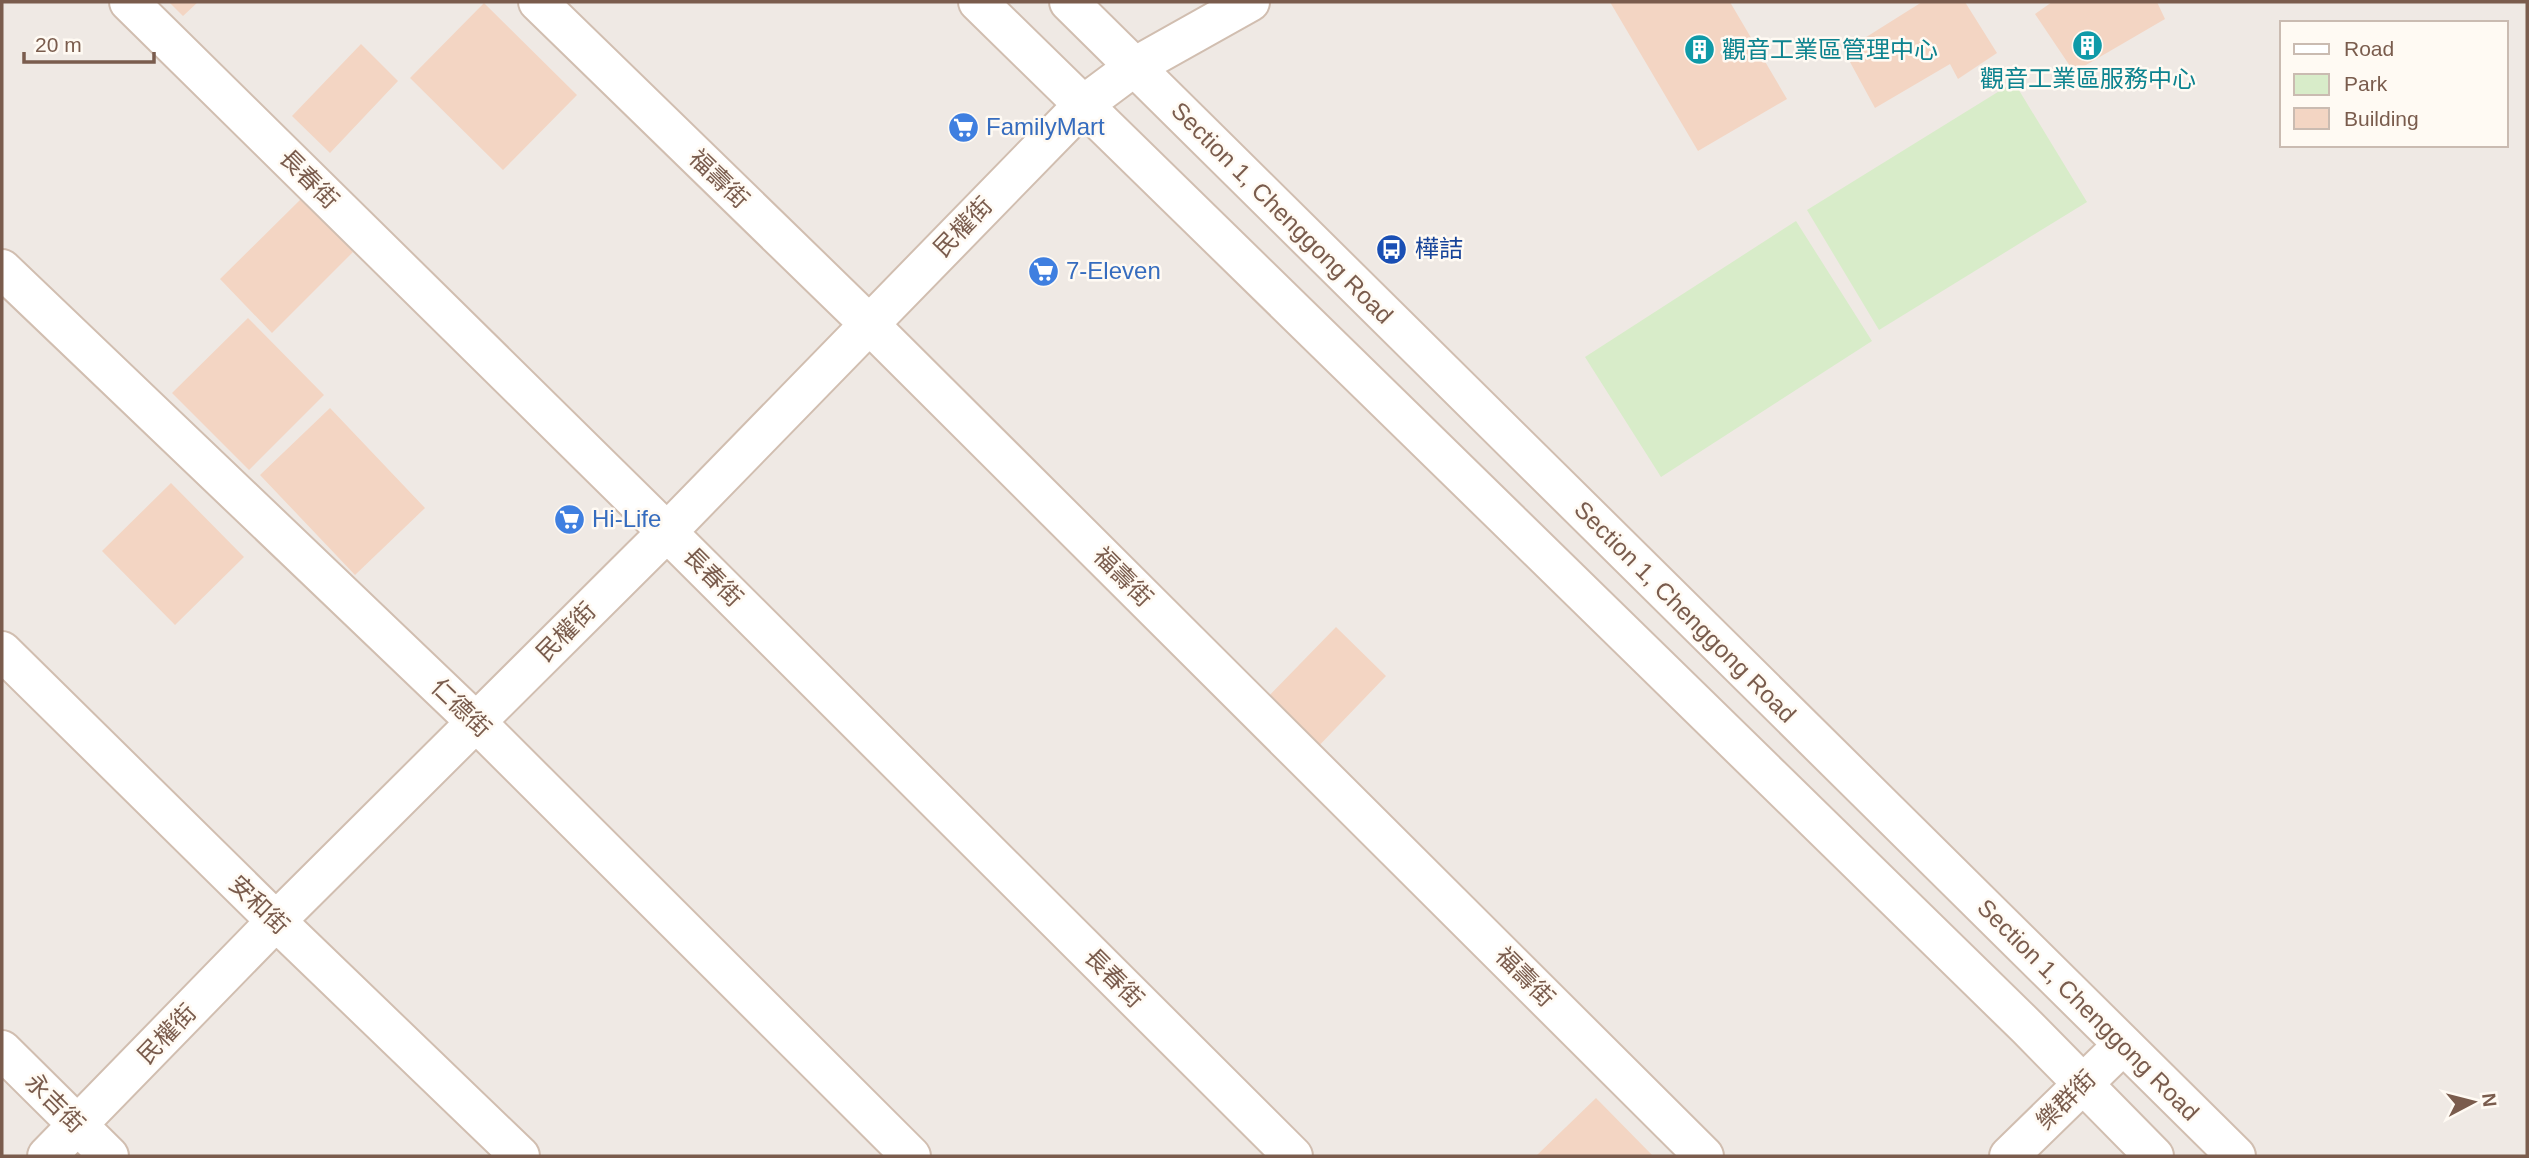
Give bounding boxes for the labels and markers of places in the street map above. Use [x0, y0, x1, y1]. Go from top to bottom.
building icon: 觀音工業區服務中心 [2071, 28, 2105, 62]
building icon: 觀音工業區管理中心 [1682, 33, 1716, 67]
place label: 觀音工業區管理中心 [1722, 36, 1938, 63]
place label: 觀音工業區服務中心 [1980, 65, 2196, 92]
supermarket icon: FamilyMart [946, 110, 980, 144]
place label: FamilyMart [986, 113, 1105, 140]
bus stop icon: 樺詰 [1375, 232, 1409, 266]
place label: 樺詰 [1415, 235, 1463, 262]
supermarket icon: 7-Eleven [1026, 254, 1060, 288]
place label: 7-Eleven [1066, 257, 1161, 284]
supermarket icon: Hi-Life [552, 502, 586, 536]
place label: Hi-Life [592, 505, 661, 532]

